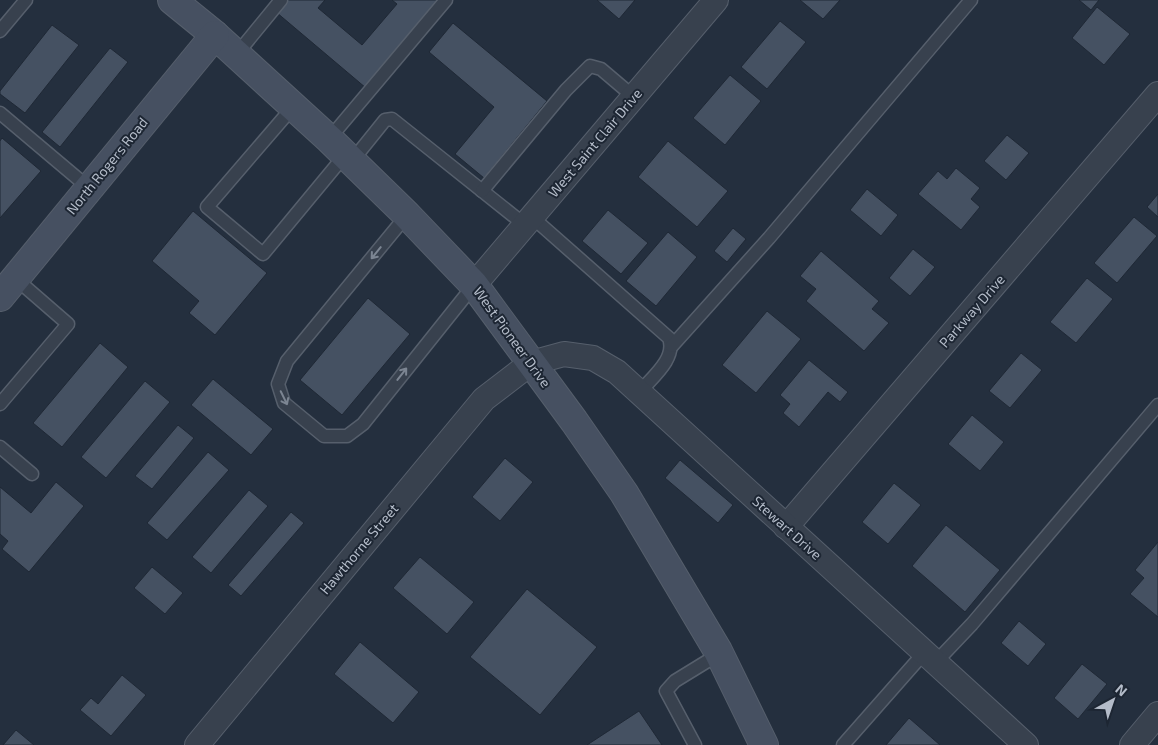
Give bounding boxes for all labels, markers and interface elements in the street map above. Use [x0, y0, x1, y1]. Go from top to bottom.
street label: West Saint Clair Drive [544, 85, 645, 200]
street label: North Rogers Road [62, 114, 151, 218]
one-way arrow [371, 246, 382, 259]
street label: Parkway Drive [935, 271, 1008, 351]
street label: West Pioneer Drive [470, 283, 555, 391]
one-way arrow [397, 368, 408, 381]
one-way arrow [279, 390, 289, 405]
street label: Stewart Drive [749, 492, 825, 563]
street label: Hawthorne Street [316, 500, 402, 598]
north arrow [1088, 675, 1138, 725]
text: N [1112, 680, 1131, 699]

